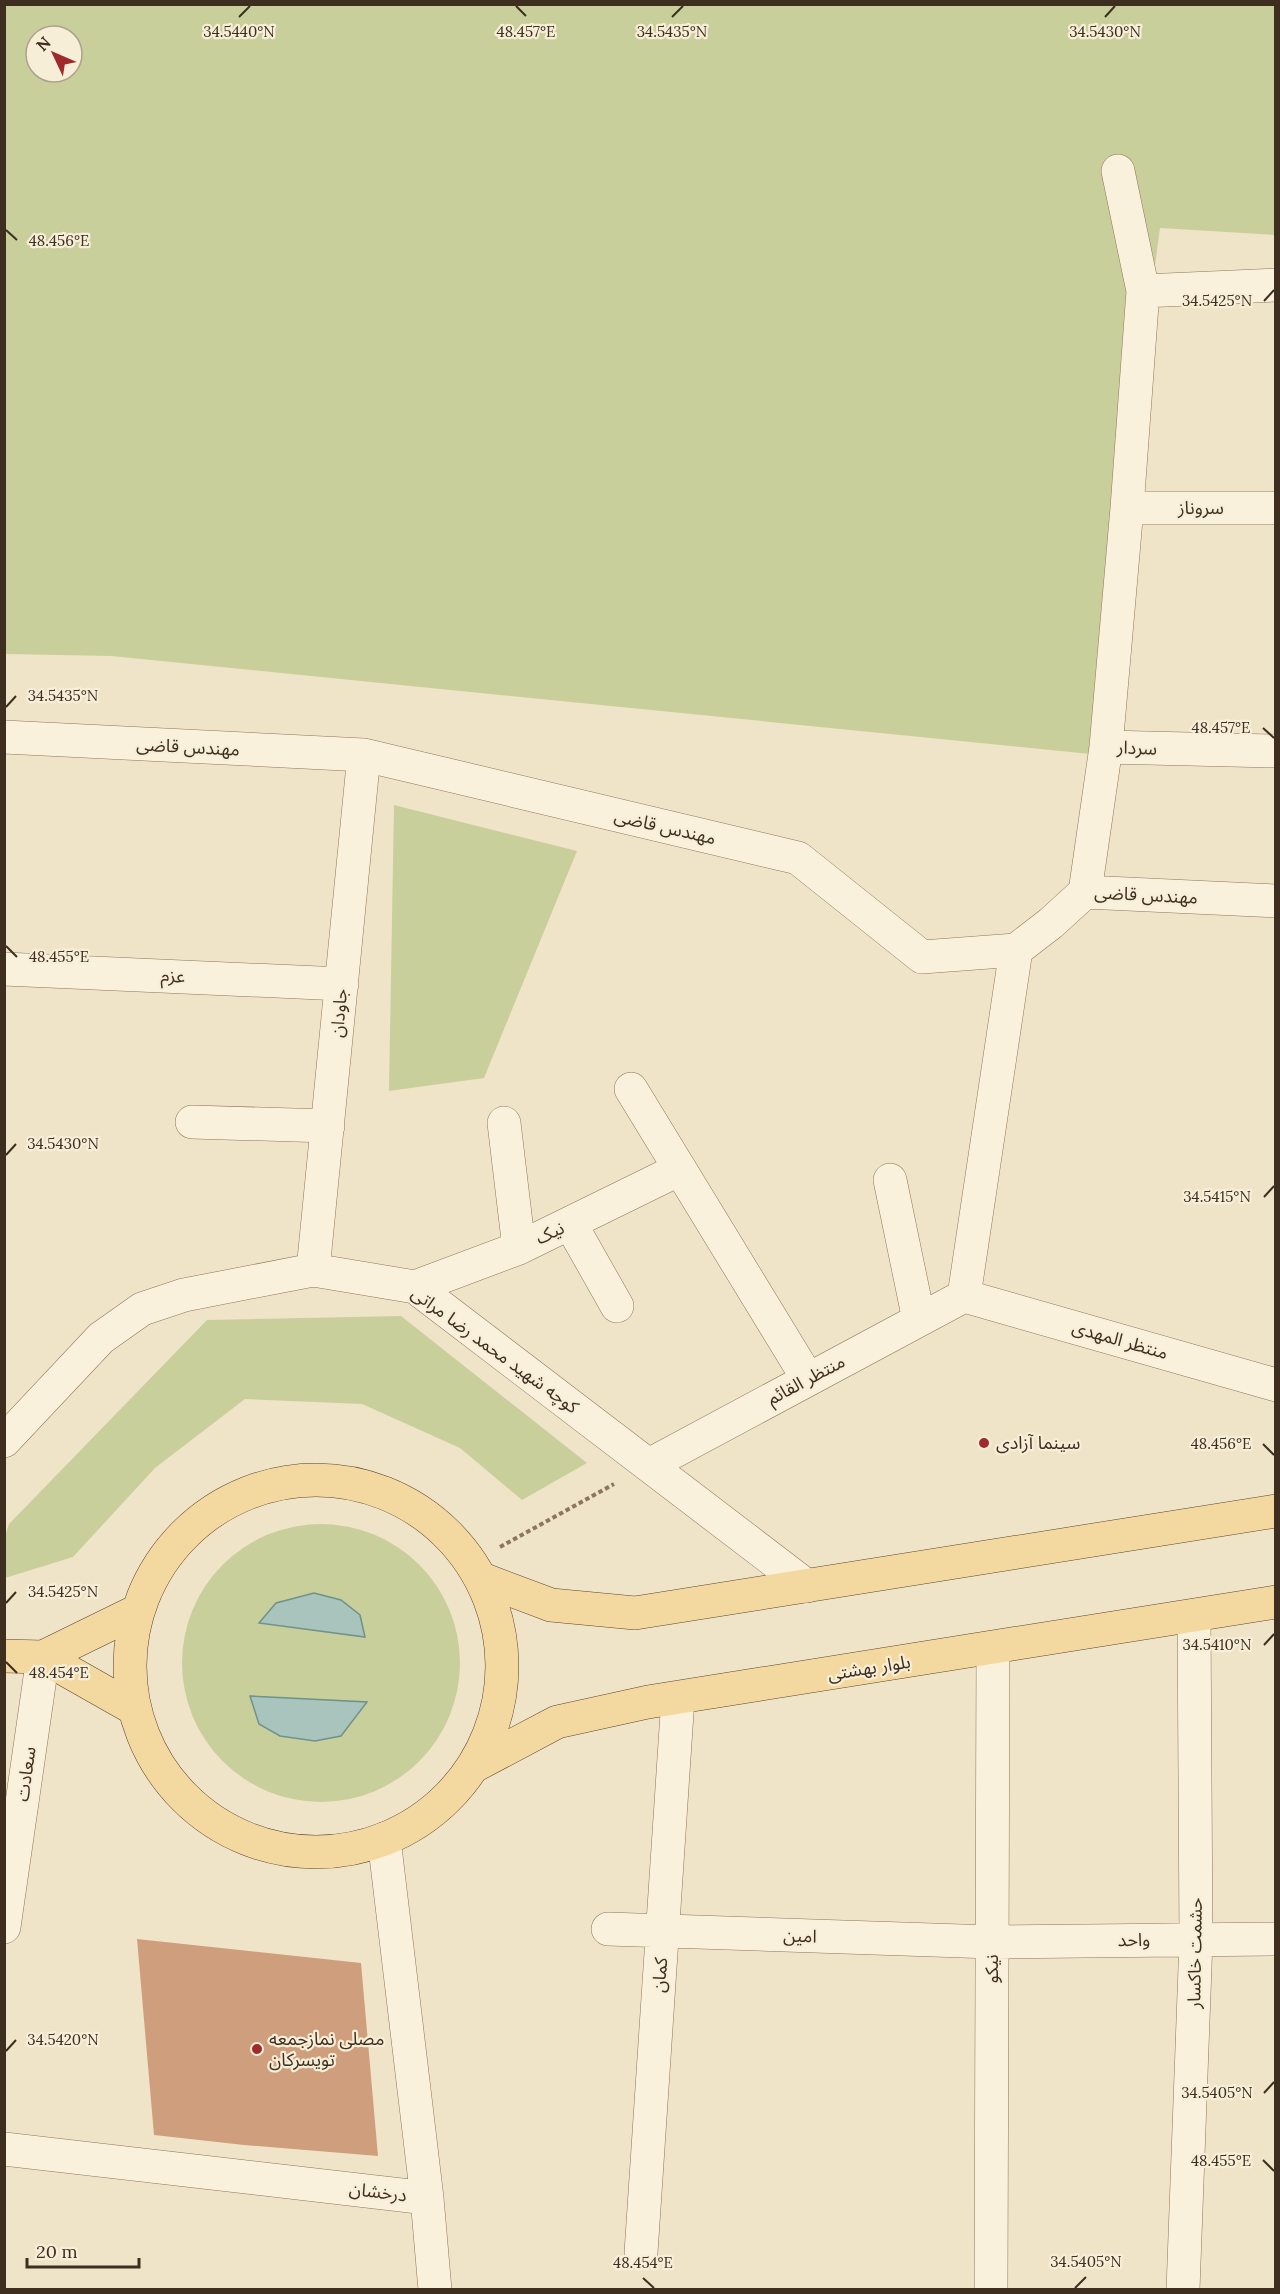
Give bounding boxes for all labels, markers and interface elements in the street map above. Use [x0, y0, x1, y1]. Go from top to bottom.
text: 34.5440°N [203, 22, 275, 41]
text: 48.457°E [497, 22, 555, 41]
text: 34.5435°N [637, 22, 707, 41]
text: 34.5430°N [1069, 22, 1141, 41]
north arrow [24, 24, 84, 84]
text: N [32, 32, 55, 55]
text: 48.456°E [29, 231, 89, 250]
text: 34.5425°N [1182, 291, 1252, 310]
street label: سروناز [1177, 496, 1224, 519]
text: 34.5435°N [28, 686, 98, 705]
text: 48.457°E [1192, 718, 1250, 737]
street label: مهندس قاضی [136, 732, 240, 761]
street label: سردار [1116, 735, 1158, 760]
street label: مهندس قاضی [612, 804, 718, 849]
street label: مهندس قاضی [1094, 880, 1198, 909]
text: 48.455°E [29, 947, 89, 966]
street label: عزم [160, 963, 186, 991]
street label: جاودان [325, 988, 352, 1038]
text: 34.5430°N [27, 1134, 99, 1153]
text: 34.5415°N [1183, 1187, 1251, 1206]
street label: نیک [532, 1216, 568, 1249]
street label: کوچه شهید محمد رضا مراتی [407, 1281, 584, 1418]
street label: منتظر المهدی [1070, 1315, 1171, 1364]
street label: منتظر القائم [763, 1349, 850, 1411]
place label: سینما آزادی [996, 1431, 1080, 1454]
text: 48.456°E [1191, 1434, 1251, 1453]
marker: سینما آزادی [977, 1436, 991, 1450]
text: 34.5425°N [28, 1582, 98, 1601]
text: 34.5410°N [1183, 1635, 1251, 1654]
street label: بلوار بهشتی [826, 1650, 912, 1685]
text: 48.454°E [29, 1663, 89, 1682]
street label: سعادت [10, 1745, 41, 1803]
street label: حشمت خاکسار [1182, 1897, 1207, 2010]
street label: امین [783, 1923, 817, 1948]
street label: واحد [1118, 1928, 1150, 1951]
street label: نیکو [980, 1954, 1003, 1984]
street label: کمان [647, 1956, 672, 1993]
place label: مصلی نمازجمعه تویسرکان [269, 2027, 384, 2071]
text: 34.5420°N [27, 2030, 99, 2049]
marker: مصلی نمازجمعه تویسرکان [250, 2042, 264, 2056]
text: 34.5405°N [1181, 2083, 1253, 2102]
text: 48.455°E [1191, 2151, 1251, 2170]
street label: درخشان [348, 2177, 408, 2206]
scale bar [27, 2231, 140, 2269]
text: 20 m [36, 2240, 78, 2263]
text: 34.5405°N [1050, 2252, 1122, 2271]
text: 48.454°E [613, 2253, 673, 2272]

